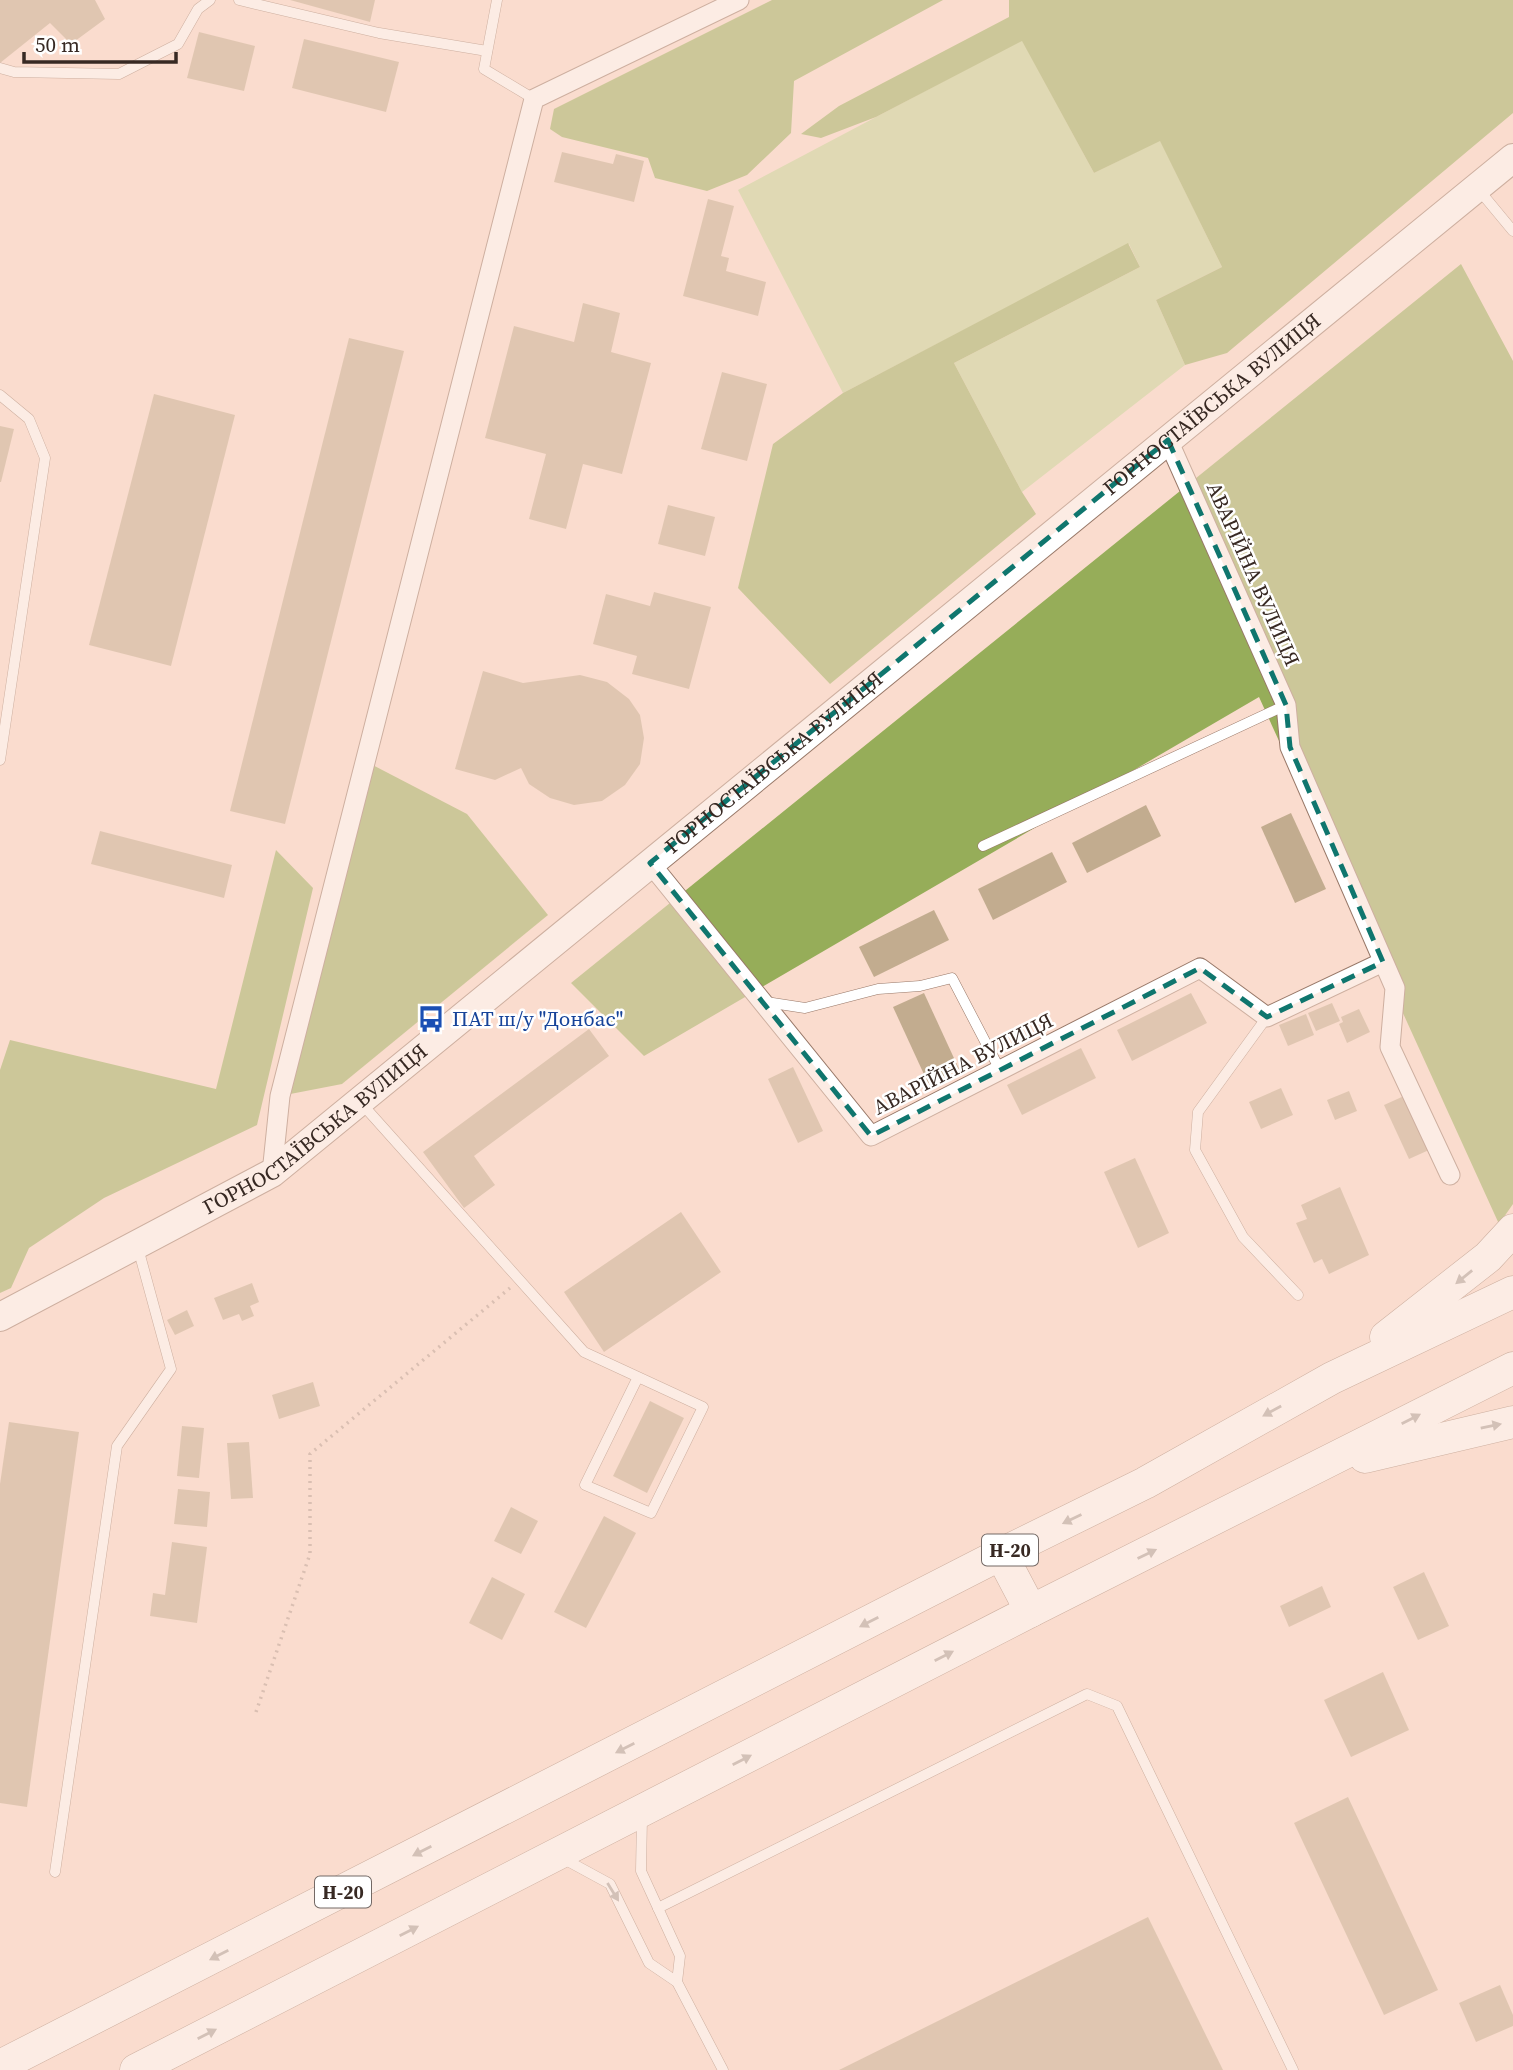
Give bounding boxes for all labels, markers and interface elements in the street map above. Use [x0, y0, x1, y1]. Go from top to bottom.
scale bar [24, 21, 177, 65]
text: 50 m [35, 30, 80, 59]
street label: ГОРНОСТАЇВСЬКА ВУЛИЦЯ [1097, 306, 1326, 502]
street label: АВАРІЙНА ВУЛИЦЯ [1200, 477, 1307, 670]
street label: ГОРНОСТАЇВСЬКА ВУЛИЦЯ [659, 665, 888, 860]
bus stop icon: ПАТ ш/у "Донбас" [416, 1004, 446, 1034]
place label: ПАТ ш/у "Донбас" [452, 1004, 623, 1033]
street label: АВАРІЙНА ВУЛИЦЯ [868, 1006, 1058, 1122]
street label: ГОРНОСТАЇВСЬКА ВУЛИЦЯ [198, 1037, 433, 1221]
one-way arrow [1455, 1269, 1472, 1284]
one-way arrow [1263, 1405, 1282, 1417]
one-way arrow [1401, 1414, 1421, 1425]
one-way arrow [1480, 1421, 1502, 1432]
one-way arrow [1062, 1513, 1082, 1525]
road number: Н-20 [982, 1534, 1038, 1566]
one-way arrow [1137, 1548, 1157, 1559]
one-way arrow [859, 1617, 879, 1628]
one-way arrow [934, 1650, 954, 1662]
one-way arrow [614, 1742, 634, 1754]
one-way arrow [732, 1755, 752, 1767]
one-way arrow [412, 1846, 432, 1857]
road number: Н-20 [315, 1876, 371, 1908]
one-way arrow [606, 1882, 619, 1902]
one-way arrow [399, 1925, 419, 1936]
one-way arrow [209, 1949, 229, 1960]
one-way arrow [197, 2028, 217, 2039]

